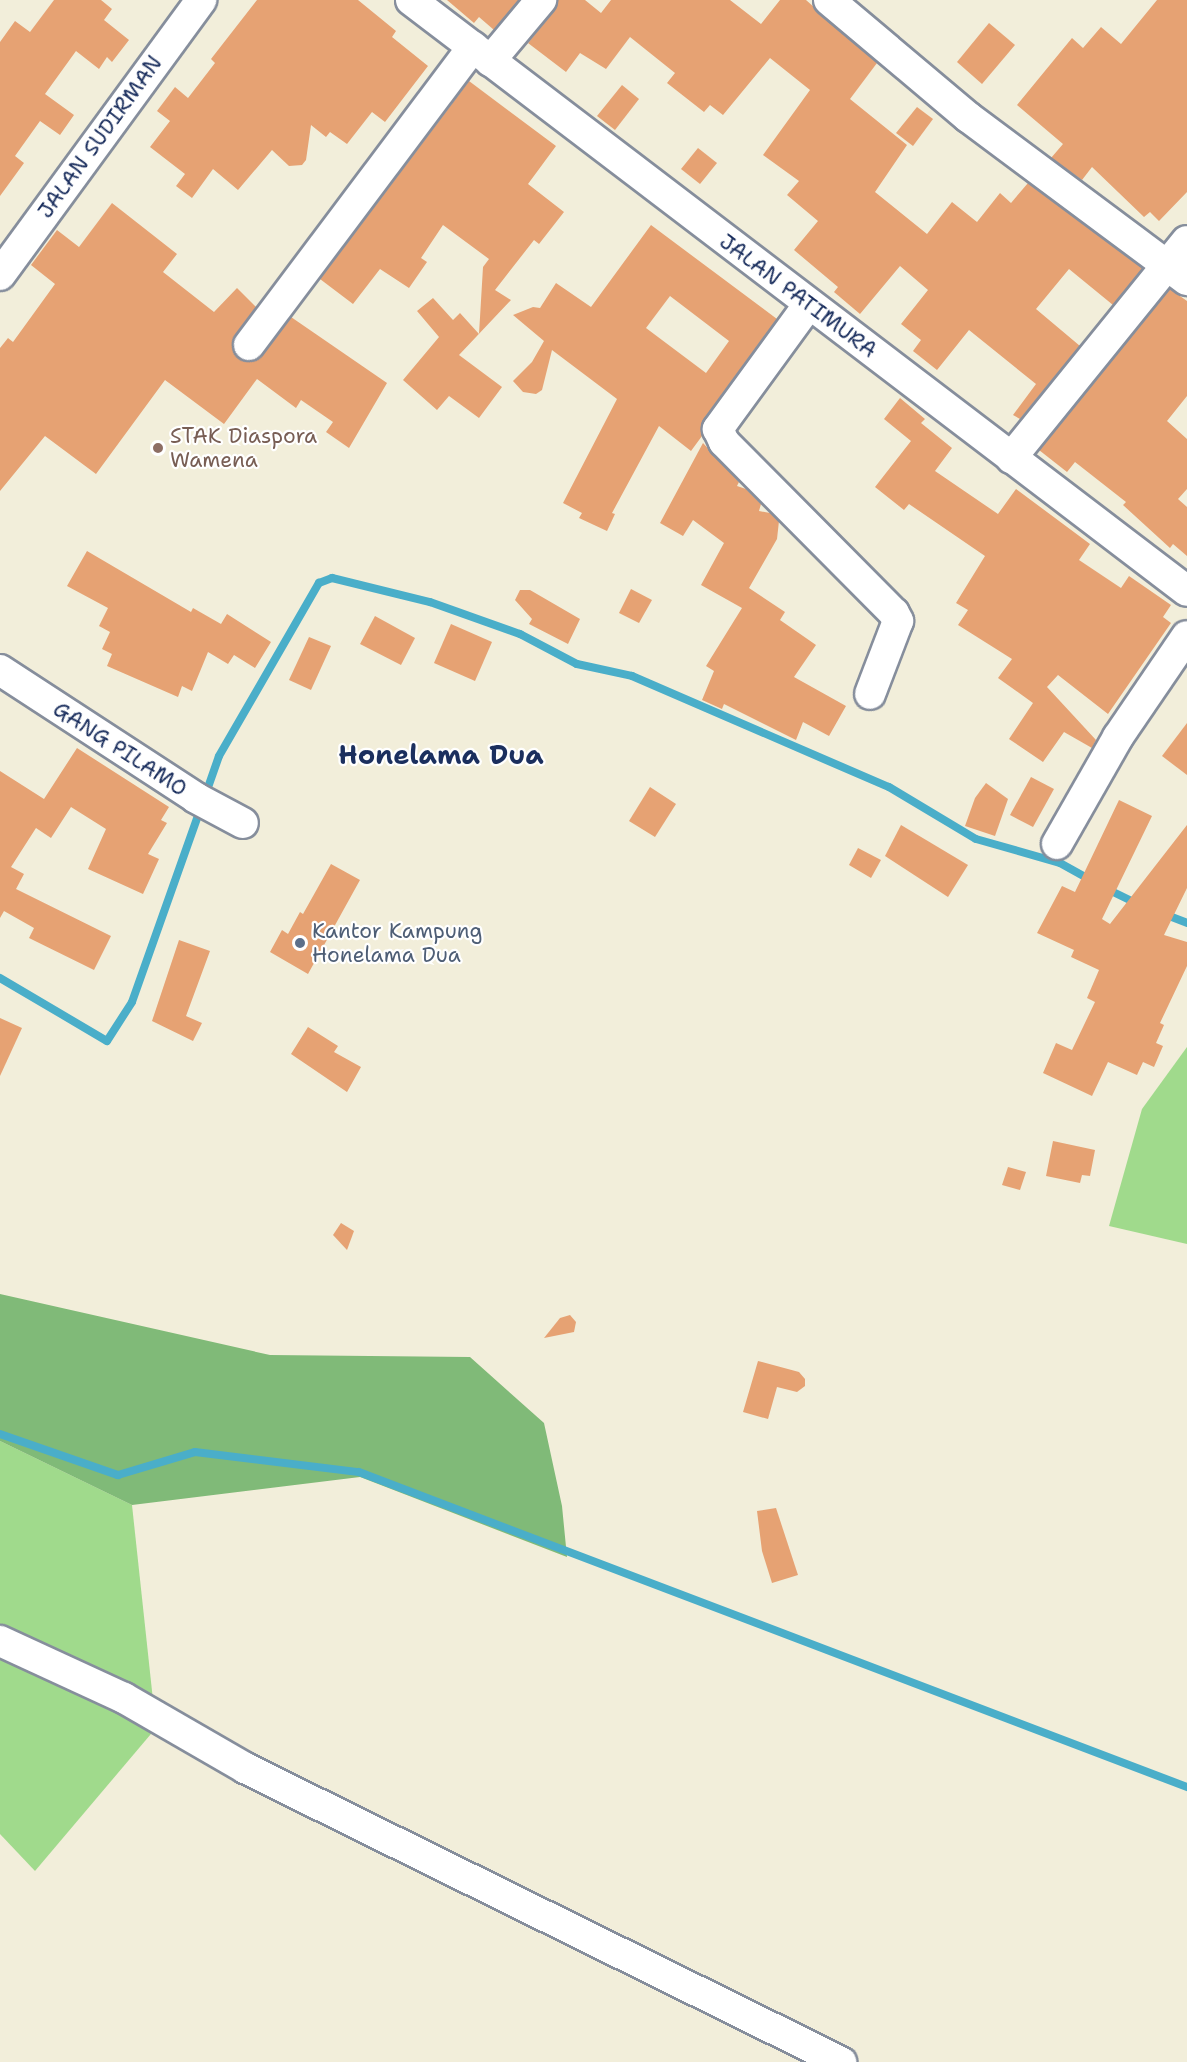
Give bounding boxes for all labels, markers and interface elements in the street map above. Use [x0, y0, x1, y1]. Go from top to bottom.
street label: JALAN SUDIRMAN [33, 51, 167, 223]
street label: JALAN PATIMURA [715, 229, 881, 363]
place label: STAK Diaspora Wamena [170, 423, 317, 473]
marker: STAK Diaspora Wamena [151, 441, 165, 455]
street label: GANG PILAMO [48, 696, 192, 802]
district label: Honelama Dua [338, 739, 544, 771]
place label: Kantor Kampung Honelama Dua [312, 918, 482, 968]
marker: Kantor Kampung Honelama Dua [293, 936, 307, 950]

